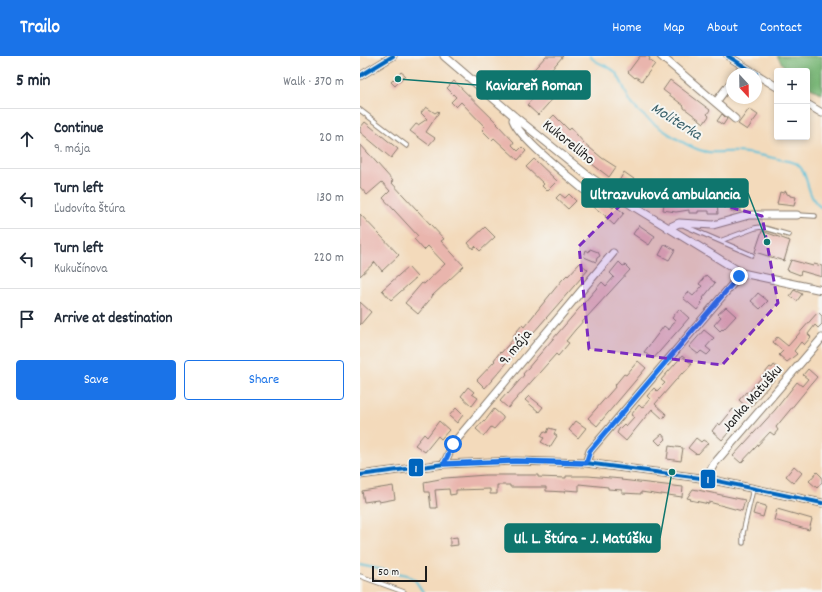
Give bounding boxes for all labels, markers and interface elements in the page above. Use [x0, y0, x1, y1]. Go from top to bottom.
text: Trailo [20, 15, 60, 42]
text: Home [612, 18, 641, 38]
text: Map [663, 18, 685, 38]
text: About [707, 18, 738, 38]
text: Contact [760, 18, 802, 38]
north arrow [726, 68, 762, 104]
map controls [774, 68, 810, 140]
button: + [774, 68, 810, 104]
text: 5 min [16, 70, 50, 94]
callout: Kaviareň Roman [477, 71, 590, 99]
text: Walk · 370 m [283, 73, 344, 92]
text: Kaviareň Roman [486, 75, 582, 98]
water label: Moliterka [646, 97, 707, 147]
button: − [774, 104, 810, 140]
street label: Kukorelliho [537, 115, 599, 171]
text: Continue [54, 118, 103, 140]
icon: ahead [16, 128, 38, 150]
text: 20 m [319, 129, 344, 148]
text: 9. mája [54, 140, 90, 159]
text: Turn left [54, 178, 103, 200]
callout: Ultrazvuková ambulancia [582, 179, 748, 207]
text: Ultrazvuková ambulancia [590, 184, 742, 207]
icon: left [16, 188, 38, 210]
text: 130 m [316, 189, 344, 208]
text: Ľudovíta Štúra [54, 200, 125, 219]
text: Turn left [54, 238, 103, 260]
icon: left [16, 248, 38, 270]
text: 220 m [314, 249, 344, 268]
text: Kukučínova [54, 260, 107, 279]
route end [730, 267, 748, 285]
icon: arrive [16, 308, 38, 330]
text: Arrive at destination [54, 308, 172, 330]
street label: 9. mája [494, 324, 538, 371]
button: Save [16, 360, 176, 400]
button: Share [184, 360, 344, 400]
street label: Janka Matušku [717, 360, 789, 438]
route start [444, 435, 462, 453]
line badge: 1 [408, 458, 424, 477]
text: 1 [415, 462, 417, 478]
line badge: 1 [700, 469, 716, 489]
text: 1 [707, 473, 709, 489]
callout: Ul. L. Štúra - J. Matúšku [505, 524, 660, 552]
text: Ul. L. Štúra - J. Matúšku [514, 528, 652, 551]
scale bar [372, 564, 427, 583]
text: 50 m [378, 565, 399, 581]

